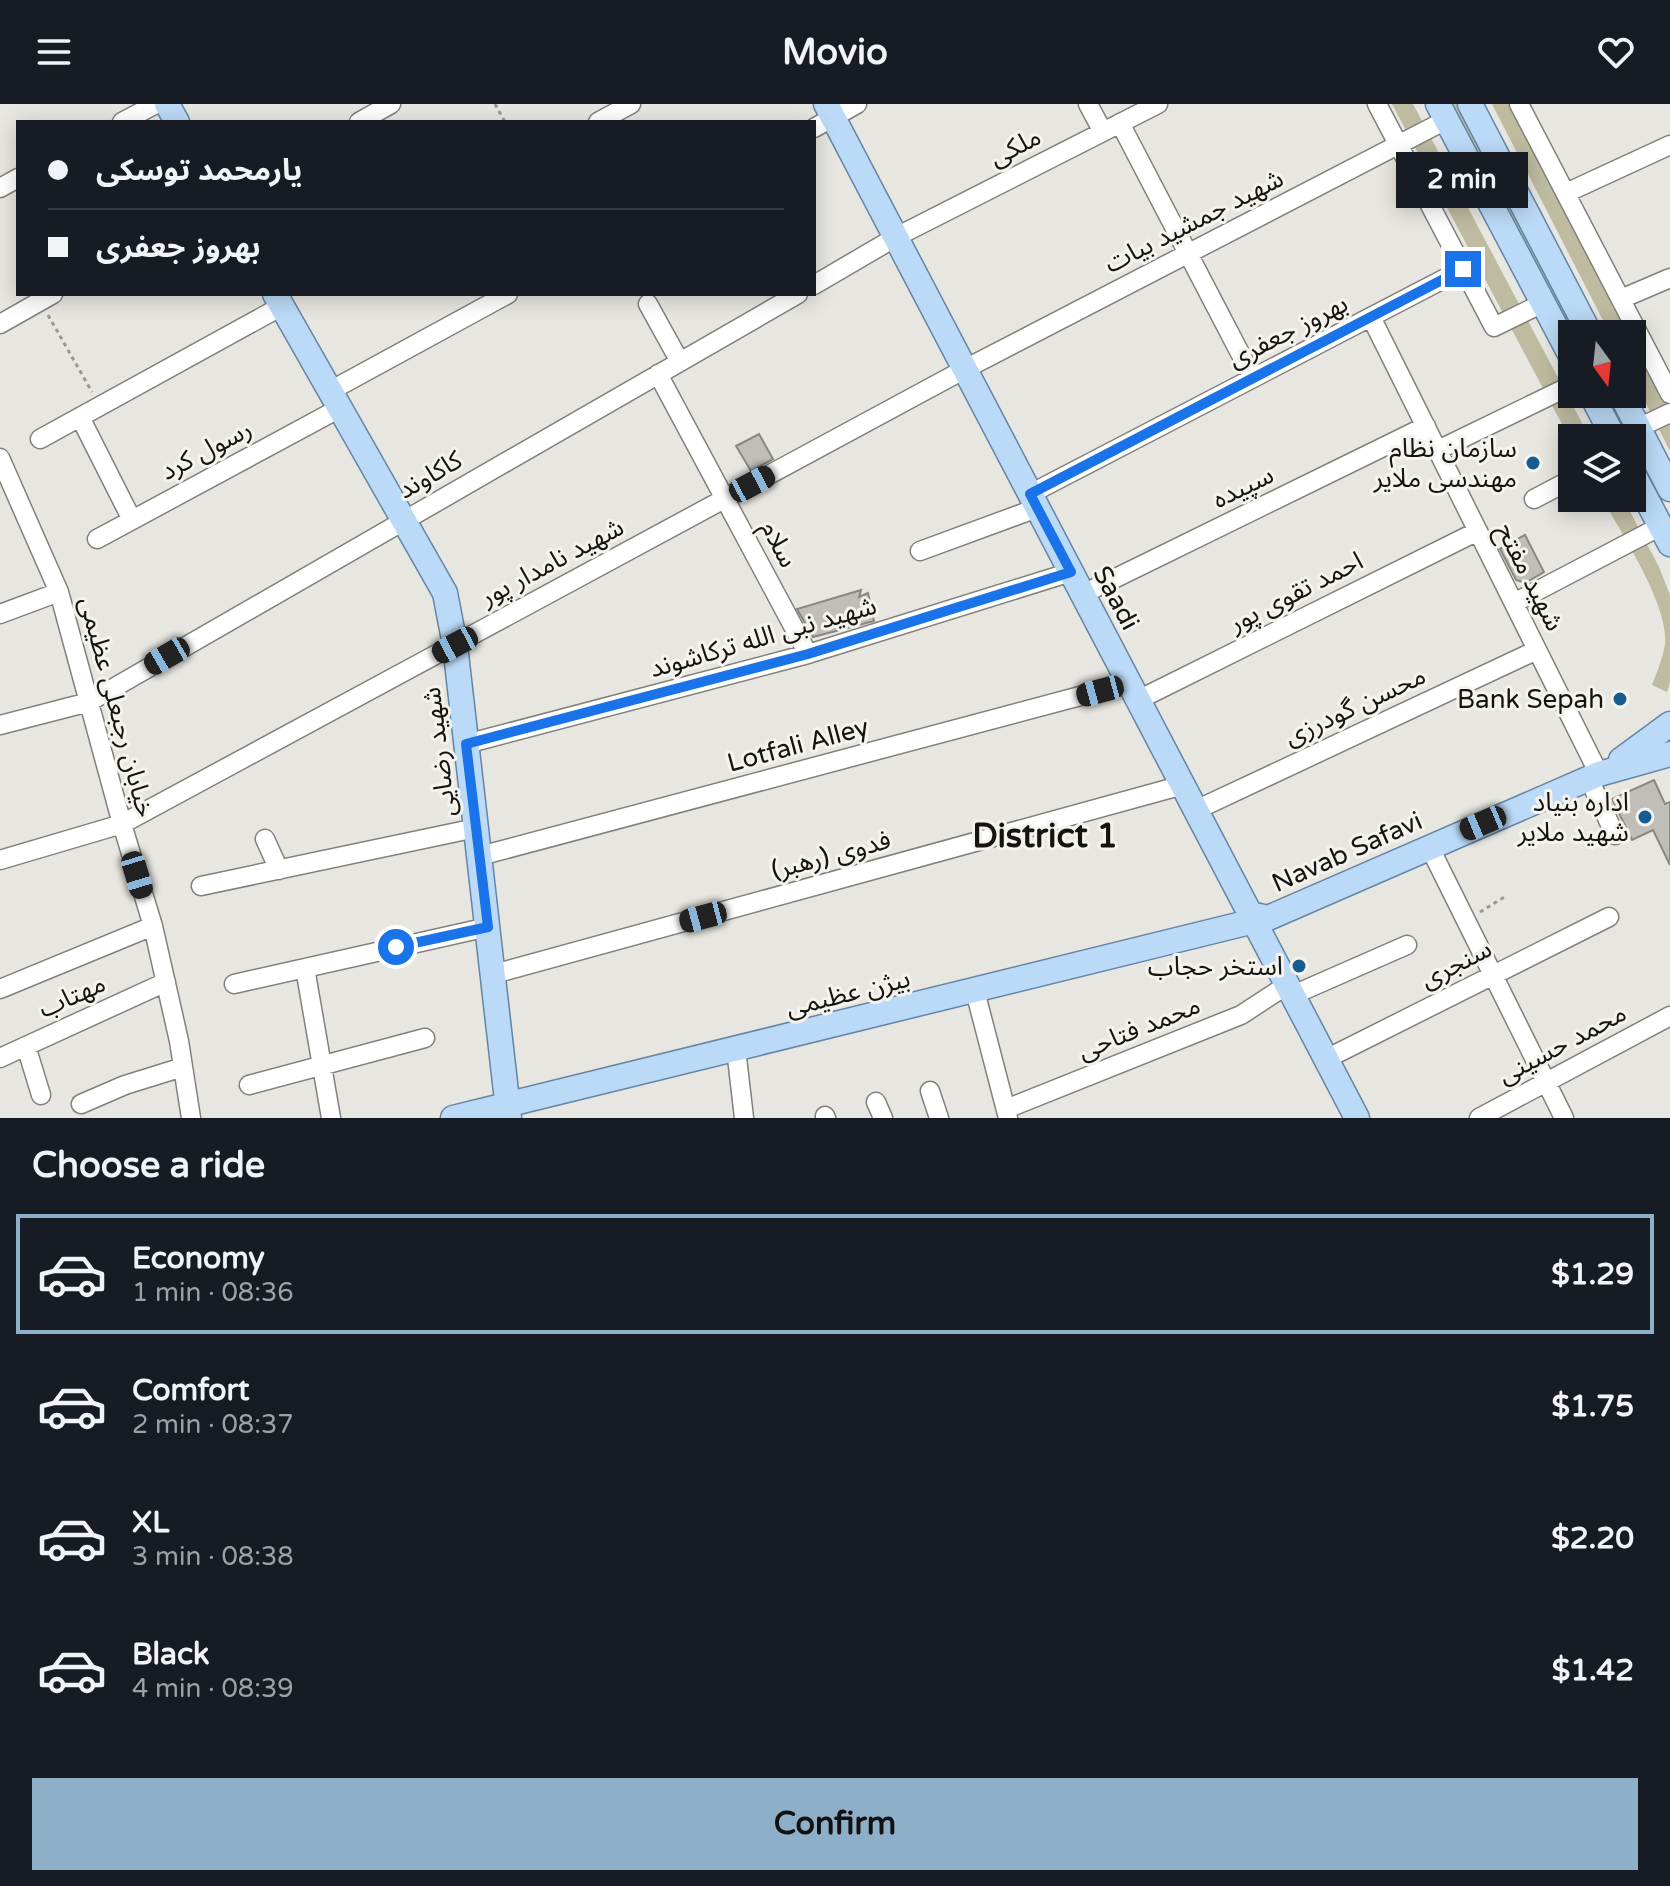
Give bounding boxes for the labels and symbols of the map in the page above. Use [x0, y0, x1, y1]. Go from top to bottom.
street label: ملکی [984, 121, 1046, 173]
callout: 2 min [1397, 153, 1529, 209]
street label: شهید جمشید بیات [1099, 163, 1289, 279]
route end [1445, 251, 1481, 287]
street label: بهروز جعفری [1223, 288, 1353, 374]
north arrow [1558, 320, 1646, 408]
street label: رسول کرد [155, 413, 257, 487]
place label: سازمان نظام مهندسی ملایر [1373, 433, 1517, 494]
street label: کاکاوند [392, 444, 468, 506]
marker: سازمان نظام مهندسی ملایر [1524, 454, 1542, 472]
street label: سپیده [1207, 459, 1279, 516]
car [725, 462, 779, 506]
street label: شهید نامدار پور [474, 511, 630, 614]
street label: سلام [750, 515, 804, 575]
street label: شهید مفتح [1486, 518, 1570, 638]
street label: احمد تقوی پور [1223, 545, 1369, 641]
street label: Saadi [1086, 561, 1146, 635]
street label: شهید نبی الله ترکاشوند [646, 590, 880, 684]
street label: خیابان رجبعلی عظیمی [73, 593, 161, 821]
car [428, 623, 482, 667]
car [140, 634, 194, 678]
street label: محسن گودرزی [1279, 660, 1431, 752]
car [1074, 673, 1126, 709]
place label: Bank Sepah [1457, 684, 1604, 715]
street label: شهید رضایی [416, 685, 462, 819]
marker: Bank Sepah [1611, 690, 1629, 708]
street label: Lotfali Alley [724, 711, 872, 779]
place label: اداره بنیاد شهید ملایر [1517, 787, 1629, 848]
car [1456, 803, 1510, 843]
street label: Navab Safavi [1267, 805, 1427, 899]
marker: اداره بنیاد شهید ملایر [1636, 808, 1654, 826]
district label: District 1 [972, 816, 1118, 857]
street label: فدوی (رهبر) [768, 824, 894, 886]
car [119, 849, 155, 901]
car [677, 899, 729, 935]
route start [378, 929, 414, 965]
street label: سنجری [1415, 933, 1497, 995]
place label: استخر حجاب [1148, 951, 1283, 982]
marker: استخر حجاب [1290, 957, 1308, 975]
street label: بیژن عظیمی [783, 963, 913, 1023]
street label: مهتاب [34, 968, 110, 1024]
street label: محمد فتاحی [1073, 989, 1205, 1067]
street label: محمد حسینی [1492, 997, 1632, 1091]

